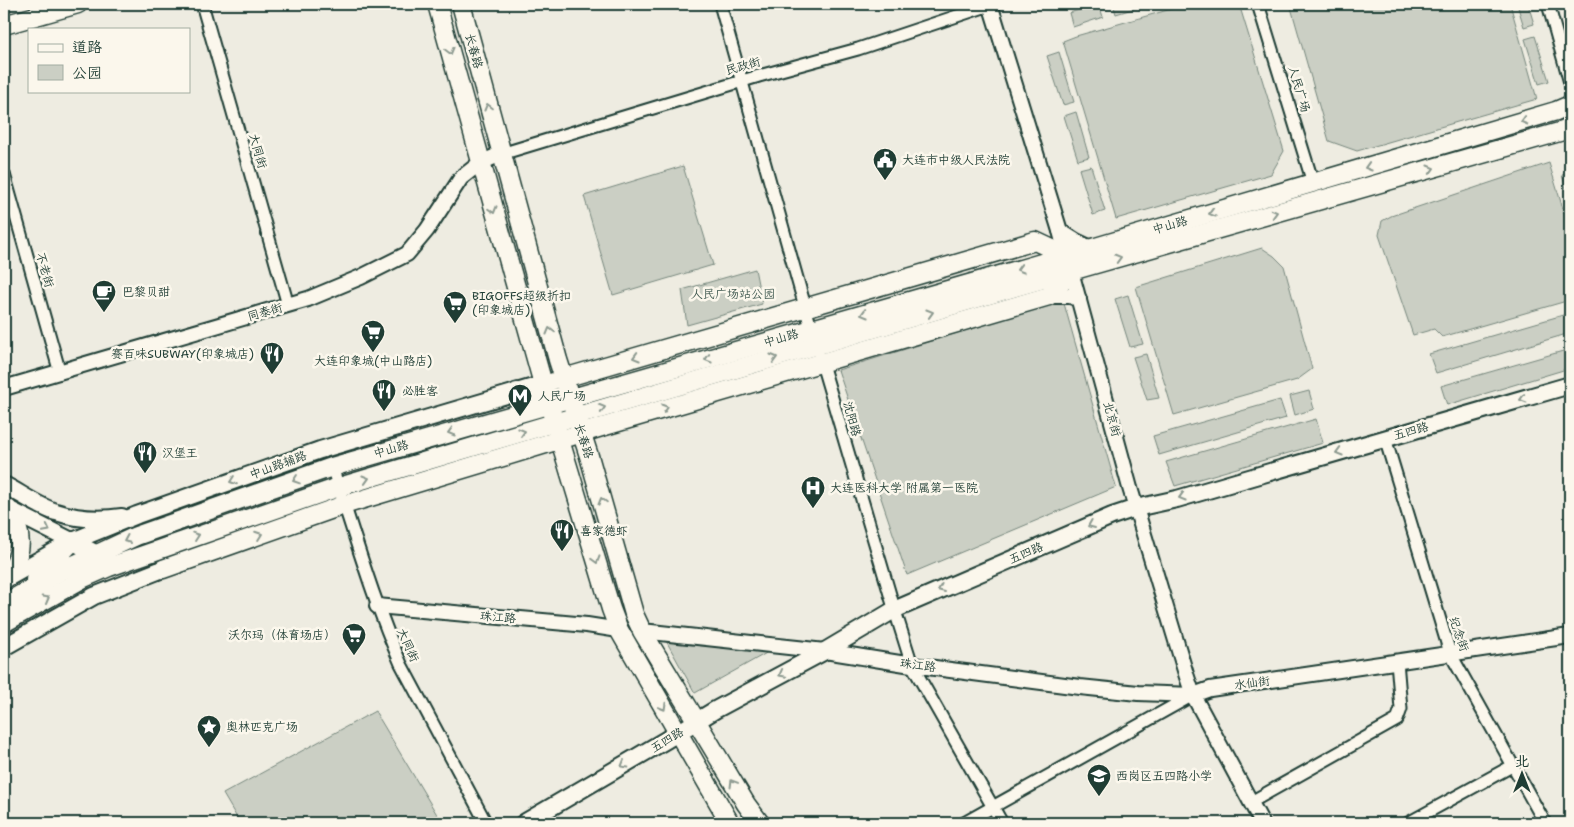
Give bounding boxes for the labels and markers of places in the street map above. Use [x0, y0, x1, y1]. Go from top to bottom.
public building icon: 大连市中级人民法院 [872, 147, 898, 181]
place label: 大连市中级人民法院 [902, 152, 1010, 168]
cafe icon: 巴黎贝甜 [91, 279, 117, 313]
place label: 巴黎贝甜 [122, 284, 170, 300]
place label: BIGOFFS超级折扣 (印象城店) [472, 288, 571, 318]
supermarket icon: BIGOFFS超级折扣 (印象城店) [442, 290, 468, 324]
supermarket icon: 大连印象城(中山路店) [360, 319, 386, 353]
restaurant icon: 赛百味SUBWAY(印象城店) [259, 341, 285, 375]
place label: 赛百味SUBWAY(印象城店) [111, 346, 254, 362]
place label: 大连印象城(中山路店) [314, 353, 432, 369]
restaurant icon: 必胜客 [371, 378, 397, 412]
place label: 必胜客 [402, 383, 438, 399]
metro station icon: 人民广场 [507, 383, 533, 417]
place label: 人民广场 [538, 388, 586, 404]
restaurant icon: 汉堡王 [132, 440, 158, 474]
place label: 汉堡王 [162, 445, 198, 461]
hospital icon: 大连医科大学 附属第一医院 [800, 475, 826, 509]
place label: 大连医科大学 附属第一医院 [830, 480, 978, 496]
restaurant icon: 喜家德虾 [549, 518, 575, 552]
place label: 喜家德虾 [580, 523, 628, 539]
supermarket icon: 沃尔玛（体育场店） [341, 622, 367, 656]
place label: 沃尔玛（体育场店） [228, 627, 336, 643]
place icon: 奥林匹克广场 [196, 714, 222, 748]
place label: 奥林匹克广场 [226, 719, 298, 735]
school or university icon: 西岗区五四路小学 [1086, 763, 1112, 797]
place label: 西岗区五四路小学 [1116, 768, 1212, 784]

